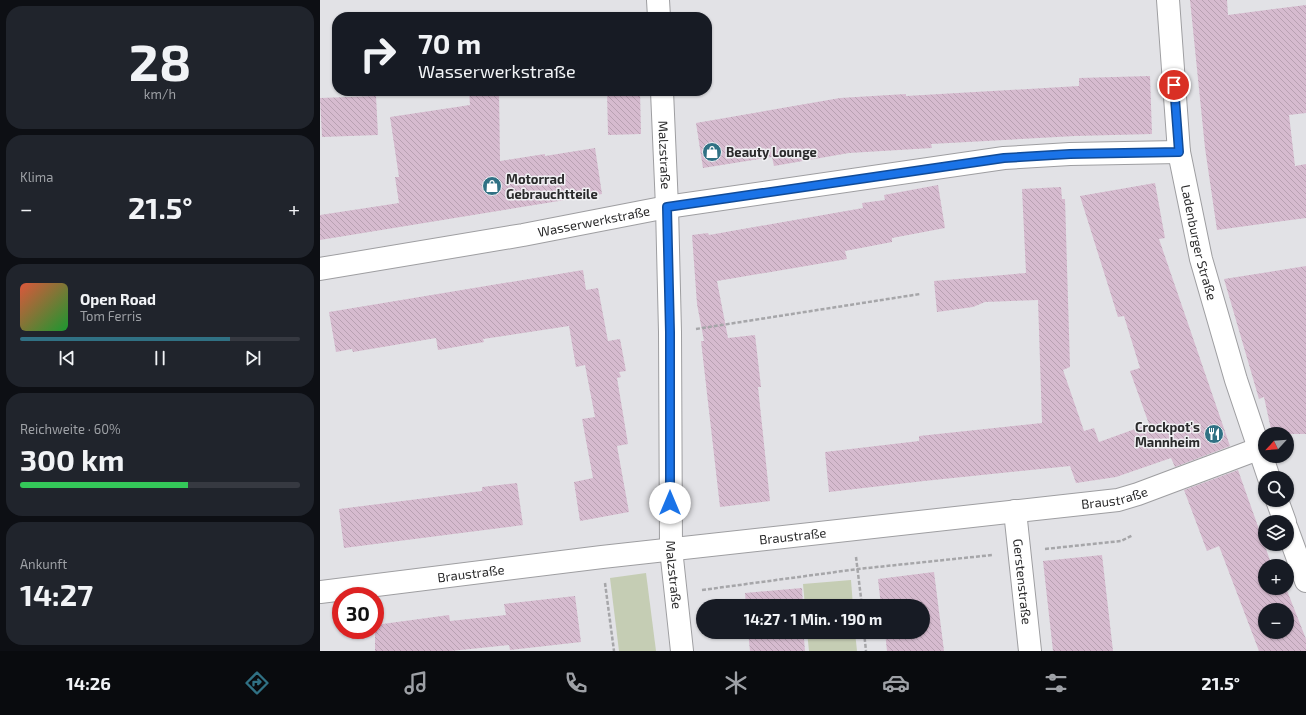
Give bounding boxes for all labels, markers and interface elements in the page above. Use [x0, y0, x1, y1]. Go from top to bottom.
text: 70 m [418, 26, 481, 60]
icon: right [352, 28, 404, 80]
text: 28 [129, 29, 191, 91]
text: Wasserwerkstraße [418, 60, 576, 82]
pin [1157, 68, 1191, 102]
icon: arrive [1163, 74, 1185, 96]
text: km/h [144, 86, 176, 102]
street label: Malzstraße [655, 120, 674, 190]
shop icon: Beauty Lounge [701, 141, 723, 163]
place label: Beauty Lounge [726, 144, 817, 160]
text: Klima [20, 169, 53, 185]
place label: Motorrad Gebrauchtteile [506, 171, 598, 202]
shop icon: Motorrad Gebrauchtteile [481, 175, 503, 197]
street label: Ladenburger Straße [1178, 183, 1220, 302]
text: 21.5° [128, 189, 193, 225]
text: − [20, 195, 33, 221]
text: + [288, 195, 300, 221]
street label: Wasserwerkstraße [536, 202, 651, 240]
text: Open Road [80, 290, 156, 308]
text: Tom Ferris [80, 308, 142, 324]
icon: previous [56, 347, 78, 369]
icon: pause [149, 347, 171, 369]
icon: next [242, 347, 264, 369]
place label: Crockpot's Mannheim [1135, 419, 1200, 450]
text: Reichweite · 60% [20, 421, 121, 437]
restaurant icon: Crockpot's Mannheim [1203, 423, 1225, 445]
north arrow [1258, 427, 1294, 463]
map controls [1258, 427, 1294, 639]
text: 300 km [20, 441, 125, 477]
button: search [1258, 471, 1294, 507]
position arrow [649, 482, 691, 524]
street label: Braustraße [1080, 483, 1150, 512]
button: layers [1258, 515, 1294, 551]
street label: Braustraße [758, 524, 827, 548]
street label: Gerstenstraße [1010, 538, 1035, 625]
street label: Malzstraße [663, 540, 685, 610]
text: Ankunft [20, 556, 67, 572]
button: + [1258, 559, 1294, 595]
street label: Braustraße [436, 561, 505, 585]
text: 14:27 [20, 576, 93, 612]
speed limit sign: 30 [332, 587, 384, 639]
button: − [1258, 603, 1294, 639]
text: 14:27 · 1 Min. · 190 m [744, 610, 882, 628]
icon: directions [243, 669, 271, 697]
icon: music [402, 669, 430, 697]
icon: phone [562, 669, 590, 697]
icon: climate [722, 669, 750, 697]
icon: car [882, 669, 910, 697]
icon: filters [1042, 669, 1070, 697]
text: 14:26 [66, 672, 111, 694]
text: 21.5° [1201, 672, 1240, 694]

